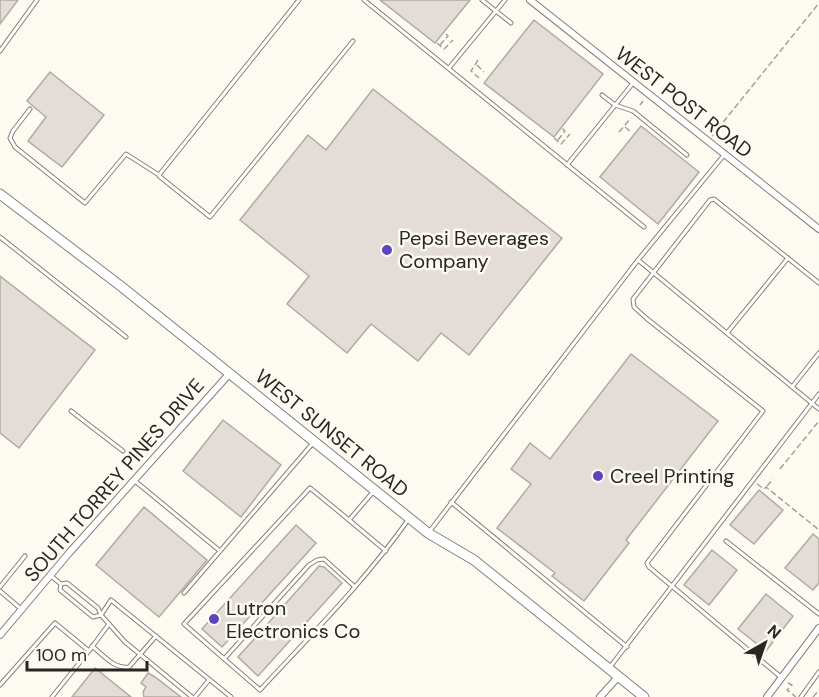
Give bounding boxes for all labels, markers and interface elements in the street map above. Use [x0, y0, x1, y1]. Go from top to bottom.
street label: WEST POST ROAD [610, 40, 758, 164]
place label: Pepsi Beverages Company [399, 225, 549, 274]
marker: Pepsi Beverages Company [380, 243, 394, 257]
street label: WEST SUNSET ROAD [250, 363, 414, 503]
street label: SOUTH TORREY PINES DRIVE [18, 373, 210, 587]
place label: Creel Printing [610, 463, 734, 489]
marker: Creel Printing [591, 469, 605, 483]
place label: Lutron Electronics Co [226, 595, 360, 644]
marker: Lutron Electronics Co [207, 612, 221, 626]
north arrow [735, 613, 795, 673]
text: N [763, 620, 786, 644]
scale bar [27, 634, 147, 672]
text: 100 m [36, 643, 87, 667]

